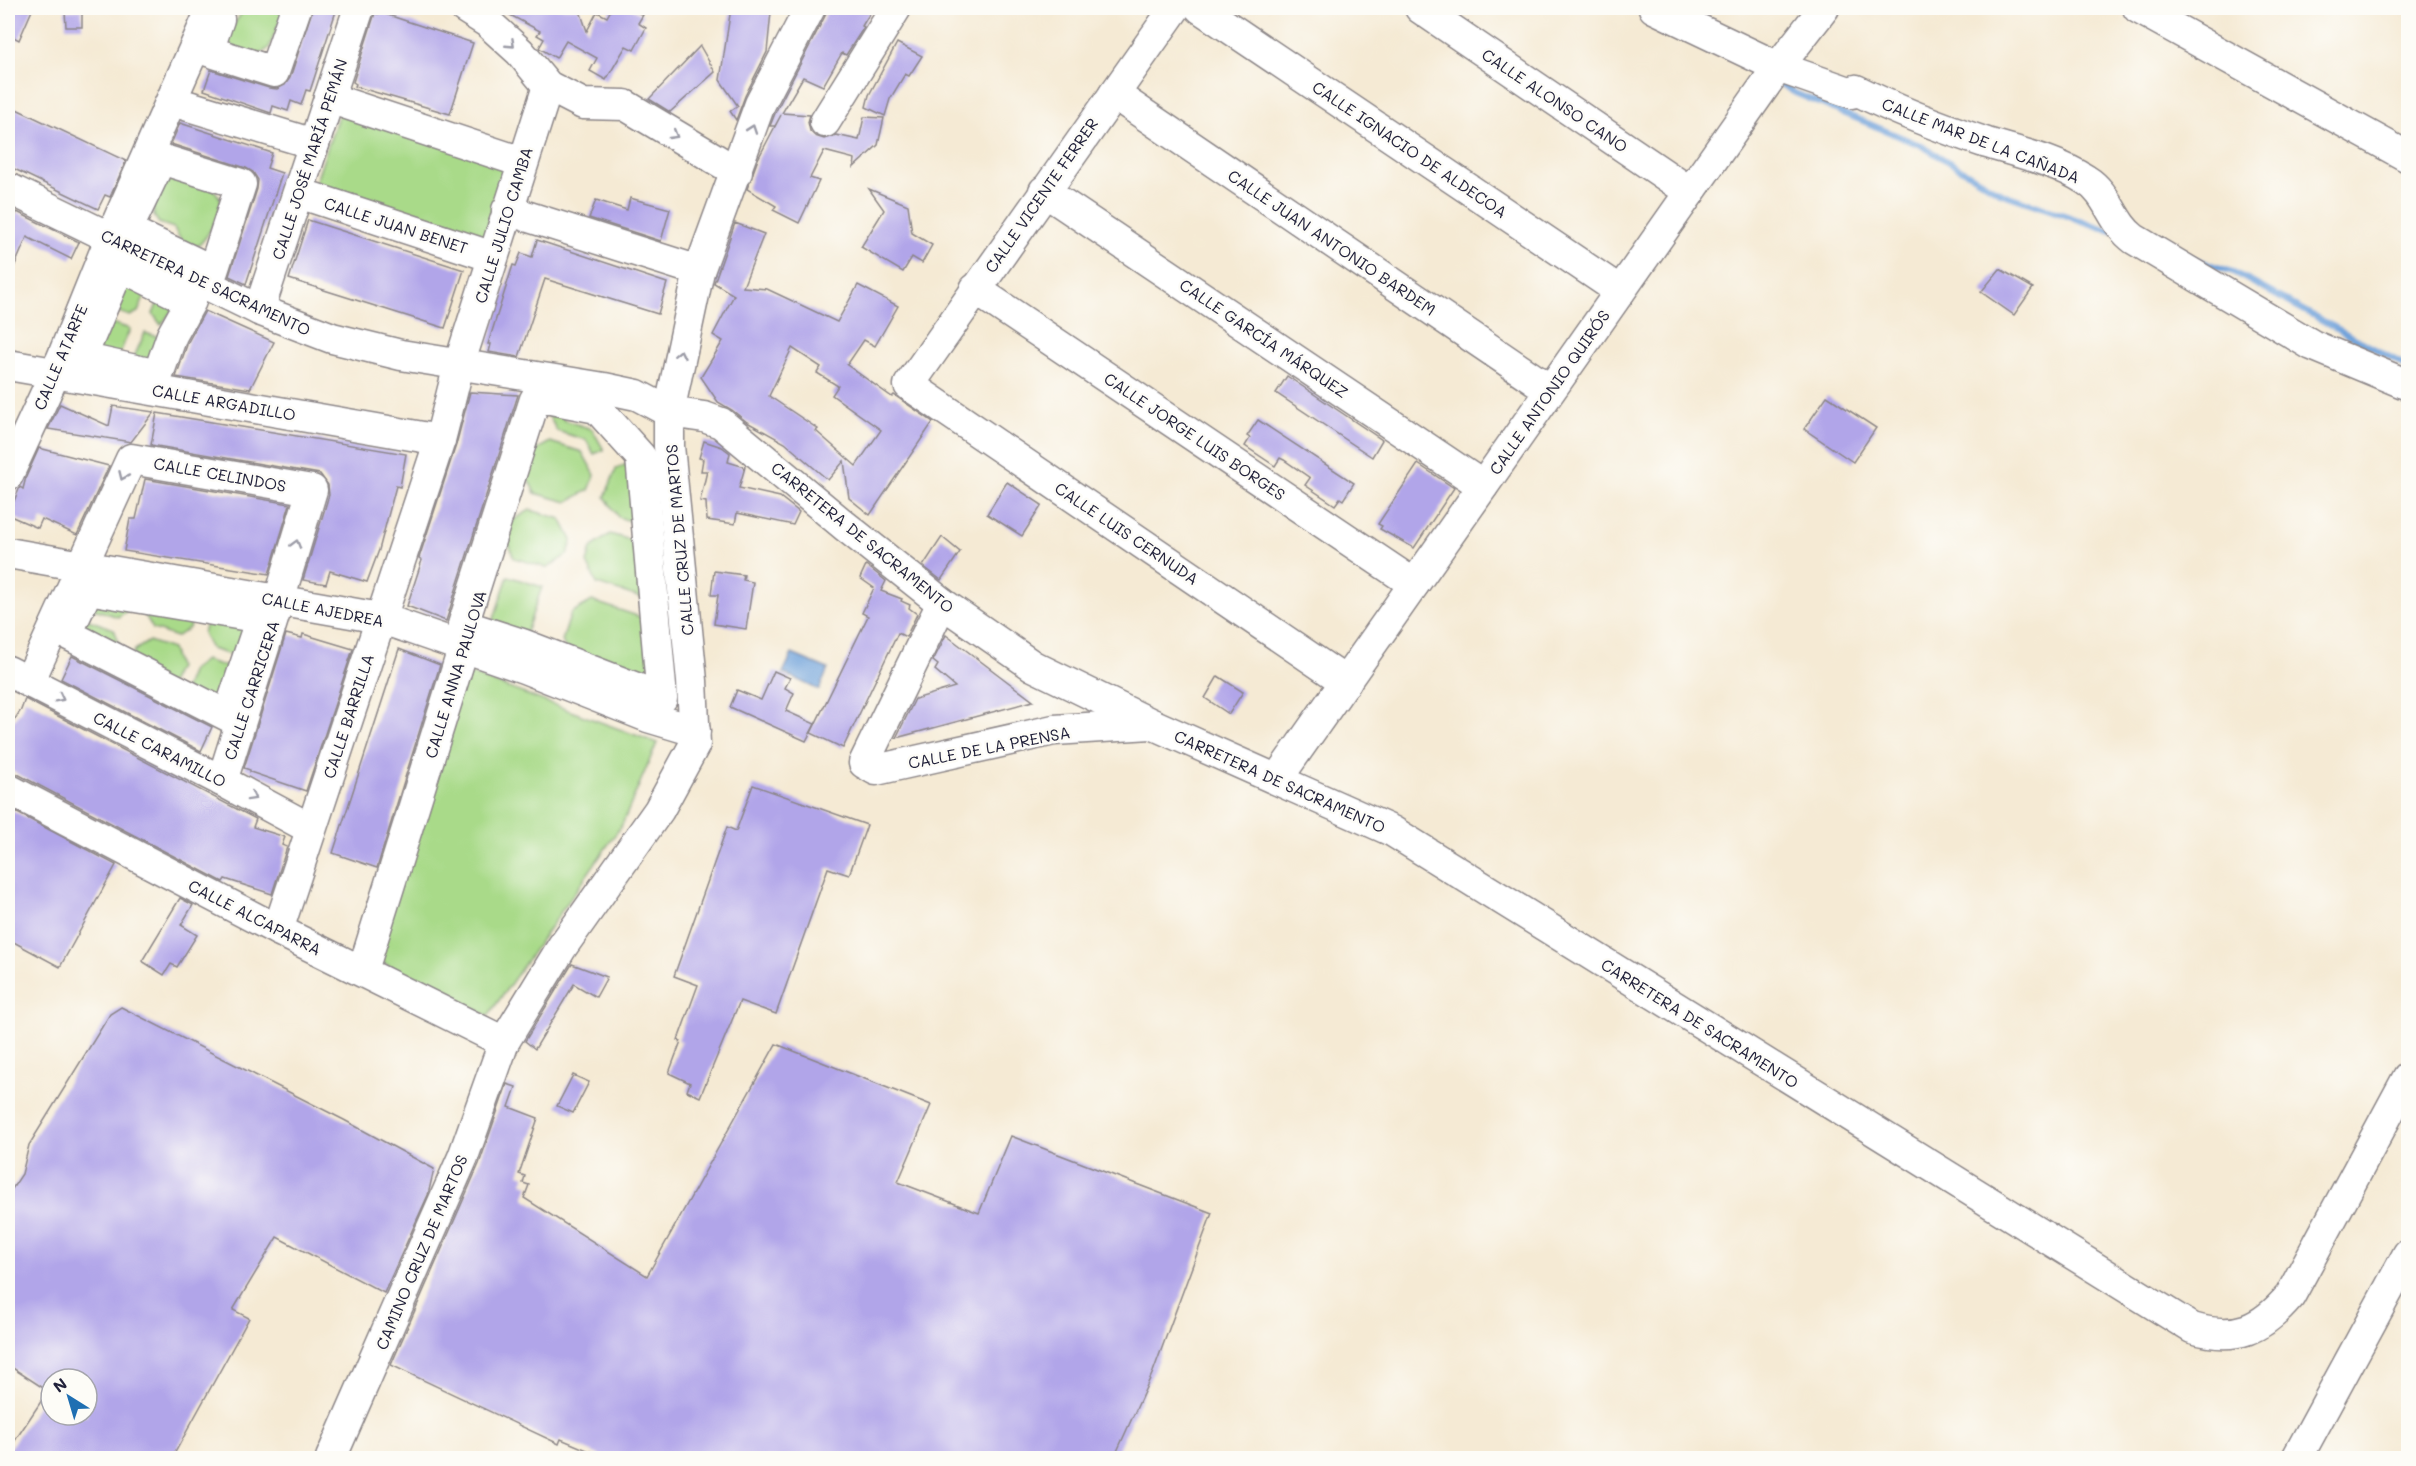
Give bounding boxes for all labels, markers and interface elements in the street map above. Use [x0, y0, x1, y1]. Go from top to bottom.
one-way arrow [504, 37, 514, 48]
street label: CALLE ALONSO CANO [1478, 43, 1632, 157]
street label: CALLE JOSÉ MARÍA PEMÁN [267, 56, 351, 262]
street label: CALLE IGNACIO DE ALDECOA [1308, 76, 1512, 222]
street label: CALLE MAR DE LA CAÑADA [1879, 93, 2083, 187]
street label: CALLE VICENTE FERRER [979, 113, 1103, 277]
one-way arrow [744, 124, 757, 135]
one-way arrow [668, 128, 678, 140]
street label: CALLE JULIO CAMBA [469, 144, 537, 306]
street label: CALLE JUAN ANTONIO BARDEM [1224, 164, 1440, 320]
street label: CALLE JUAN BENET [321, 192, 471, 258]
street label: CARRETERA DE SACRAMENTO [98, 224, 314, 340]
street label: CALLE GARCÍA MÁRQUEZ [1176, 274, 1352, 402]
street label: CALLE ATARFE [28, 301, 92, 413]
street label: CALLE ANTONIO QUIRÓS [1484, 305, 1614, 479]
one-way arrow [673, 350, 686, 360]
street label: CALLE JORGE LUIS BORGES [1100, 367, 1290, 505]
street label: CALLE ARGADILLO [151, 379, 297, 425]
street label: CALLE CRUZ DE MARTOS [660, 444, 698, 636]
street label: CALLE CELINDOS [152, 452, 288, 496]
street label: CARRETERA DE SACRAMENTO [767, 457, 959, 617]
one-way arrow [119, 469, 131, 480]
street label: CALLE LUIS CERNUDA [1051, 477, 1203, 589]
one-way arrow [289, 539, 301, 550]
street label: CALLE AJEDREA [260, 587, 386, 631]
street label: CALLE ANNA PAULOVA [419, 587, 491, 761]
street label: CALLE CARRICERA [219, 618, 283, 762]
street label: CALLE BARRILLA [318, 651, 378, 781]
one-way arrow [53, 690, 64, 702]
street label: CALLE CARAMILLO [90, 706, 230, 792]
street label: CALLE DE LA PRENSA [906, 721, 1072, 773]
street label: CARRETERA DE SACRAMENTO [1171, 725, 1389, 837]
one-way arrow [245, 790, 256, 801]
street label: CALLE ALCAPARRA [185, 874, 325, 960]
street label: CARRETERA DE SACRAMENTO [1597, 953, 1803, 1093]
street label: CAMINO CRUZ DE MARTOS [370, 1151, 472, 1353]
north arrow [39, 1367, 99, 1427]
text: N [48, 1373, 71, 1397]

